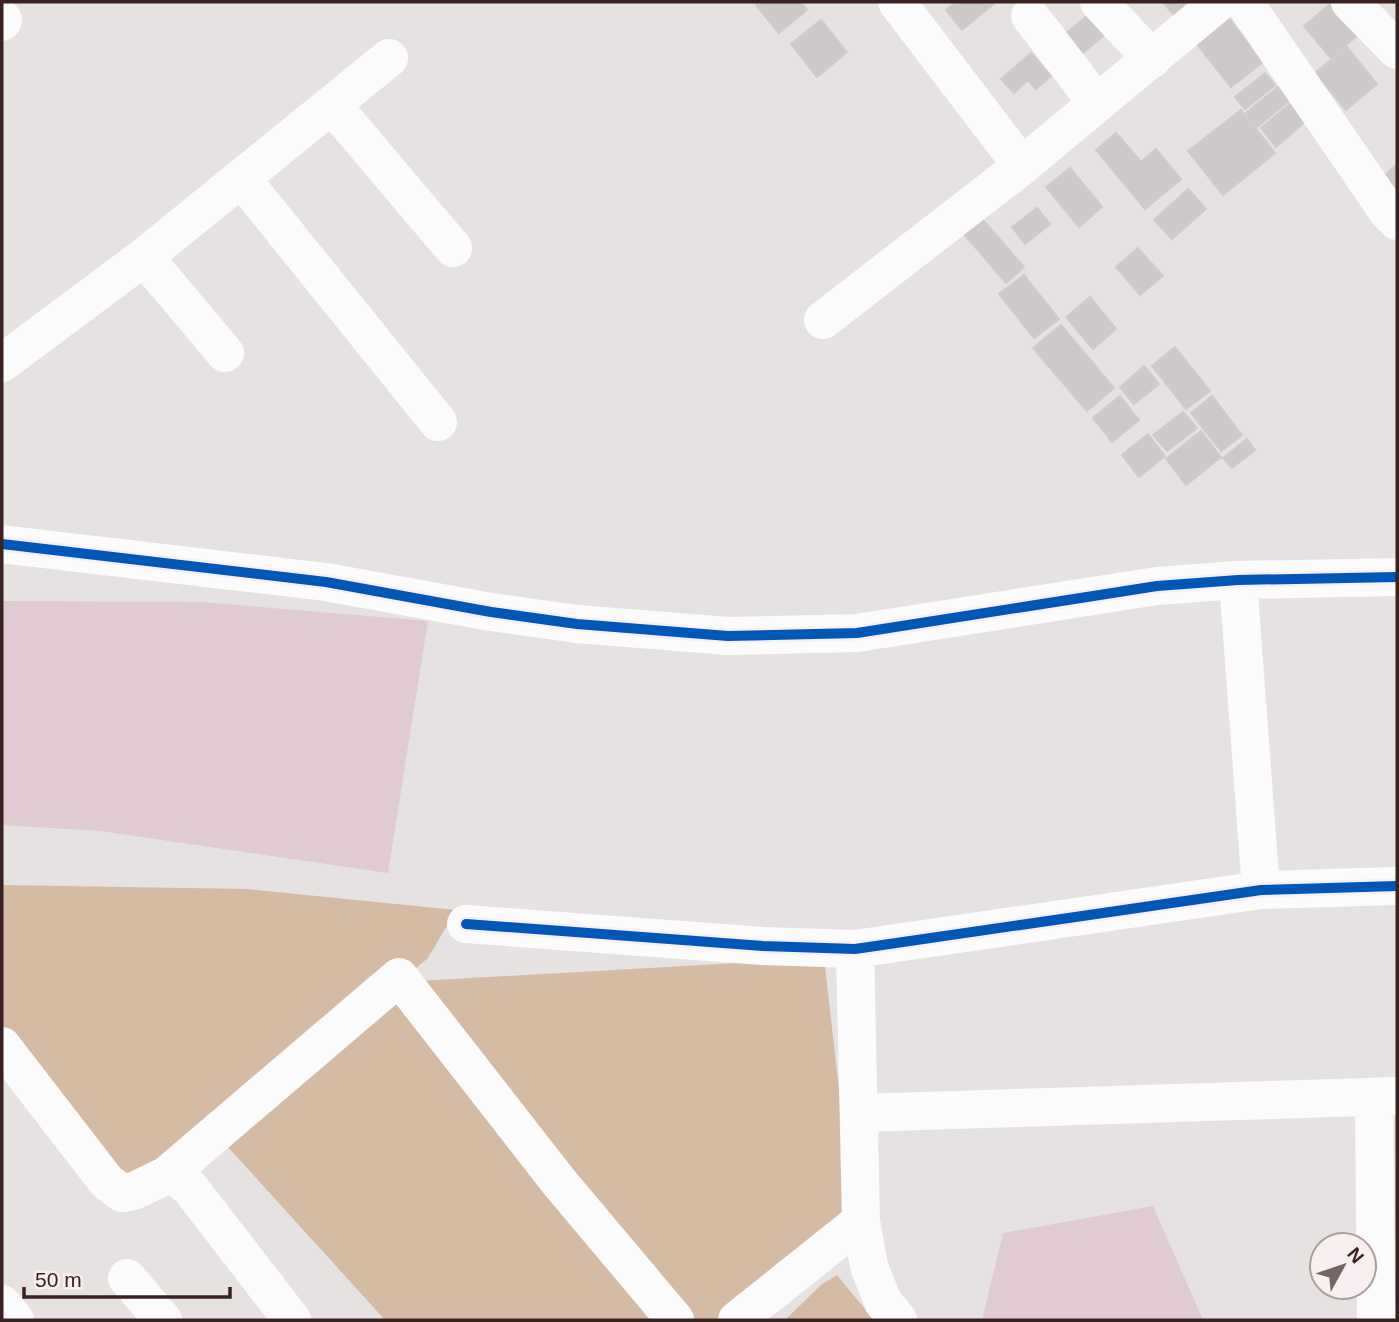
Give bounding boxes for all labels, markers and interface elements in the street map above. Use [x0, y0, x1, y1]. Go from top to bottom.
north arrow [1308, 1231, 1378, 1301]
text: N [1343, 1243, 1368, 1267]
scale bar [24, 1256, 231, 1300]
text: 50 m [35, 1268, 82, 1291]

